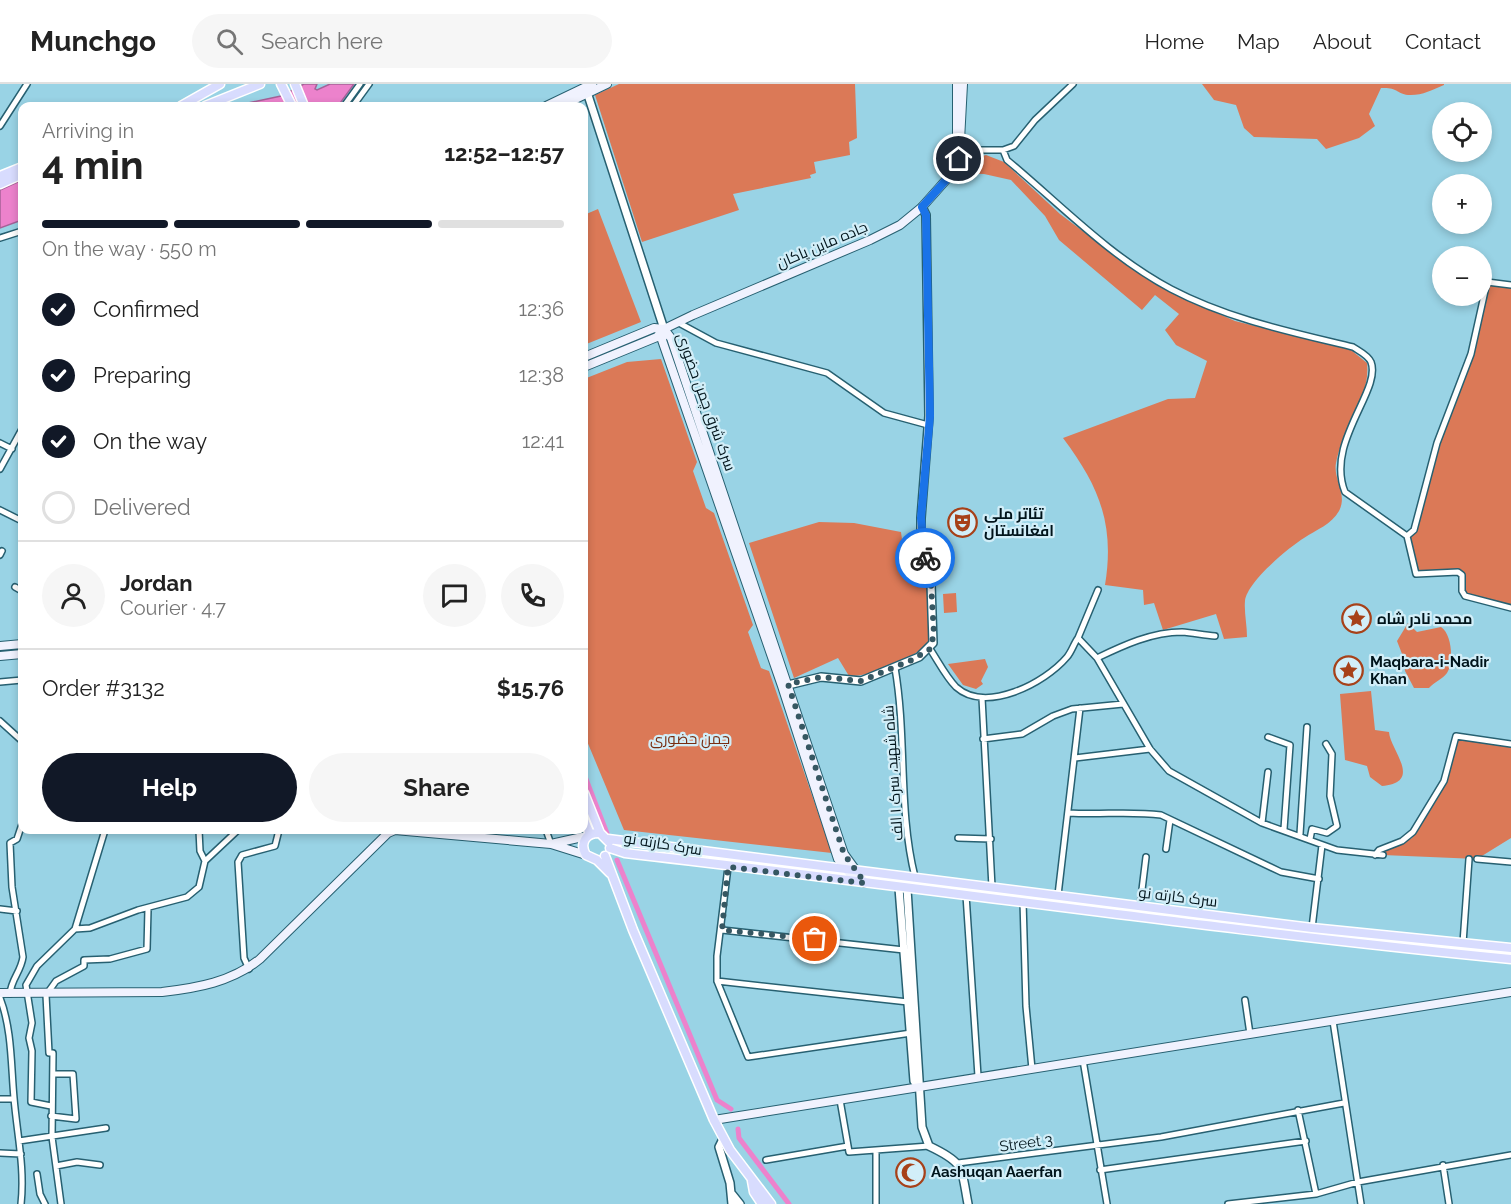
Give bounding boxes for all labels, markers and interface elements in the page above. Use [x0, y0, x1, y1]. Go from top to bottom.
search box [192, 14, 612, 68]
text: Munchgo [30, 25, 156, 58]
icon: search [213, 25, 246, 58]
text: Search here [261, 28, 383, 54]
text: Home [1145, 29, 1204, 54]
text: Map [1237, 29, 1280, 54]
text: About [1313, 29, 1372, 54]
text: Contact [1405, 29, 1481, 54]
map controls [1432, 102, 1492, 306]
button: locate [1432, 102, 1492, 162]
text: Arriving in [42, 119, 134, 143]
pin [933, 133, 984, 184]
text: 12:52–12:57 [444, 140, 564, 166]
text: 4 min [42, 142, 143, 188]
icon: home [942, 142, 975, 175]
button: + [1432, 174, 1492, 234]
street label: جاده ماین پاکان [774, 218, 871, 273]
text: On the way · 550 m [42, 237, 217, 261]
button: − [1432, 246, 1492, 306]
icon: check [42, 293, 75, 326]
text: Confirmed [93, 296, 200, 322]
text: 12:36 [519, 297, 564, 321]
street label: سرک شرق چمن حضوری [672, 331, 739, 474]
icon: check [42, 359, 75, 392]
text: Preparing [93, 362, 191, 388]
text: 12:38 [519, 363, 564, 387]
icon: check [42, 425, 75, 458]
text: On the way [93, 428, 207, 454]
text: 12:41 [522, 429, 564, 453]
text: Delivered [93, 494, 191, 520]
place label: تئاتر ملی افغانستان [984, 505, 1054, 540]
theatre icon: تئاتر ملی افغانستان [947, 507, 979, 539]
courier [895, 528, 955, 588]
icon: bike [909, 542, 942, 575]
button: person [42, 564, 105, 627]
button: chat [423, 564, 486, 627]
button: phone [501, 564, 564, 627]
text: Jordan [120, 570, 192, 596]
text: Courier · 4.7 [120, 596, 226, 620]
place icon: محمد نادر شاه [1340, 603, 1372, 635]
place label: محمد نادر شاه [1377, 610, 1472, 628]
place label: Maqbara-i-Nadir Khan [1370, 653, 1489, 688]
place icon: Maqbara-i-Nadir Khan [1333, 655, 1365, 687]
text: Order #3132 [42, 675, 165, 701]
text: $15.76 [497, 675, 564, 701]
street label: شاه شهید، سرک ۱ الف [879, 704, 908, 841]
park label: چمن حضوری [650, 730, 730, 749]
button: Help [42, 753, 297, 822]
button: Share [309, 753, 564, 822]
street label: سرک کارته نو [623, 829, 703, 859]
street label: سرک کارته نو [1138, 883, 1218, 911]
pin [789, 913, 840, 964]
icon: bag [798, 922, 831, 955]
street label: Street 3 [998, 1130, 1054, 1156]
mosque icon: Aashuqan Aaerfan [894, 1156, 926, 1188]
place label: Aashuqan Aaerfan [931, 1163, 1062, 1181]

